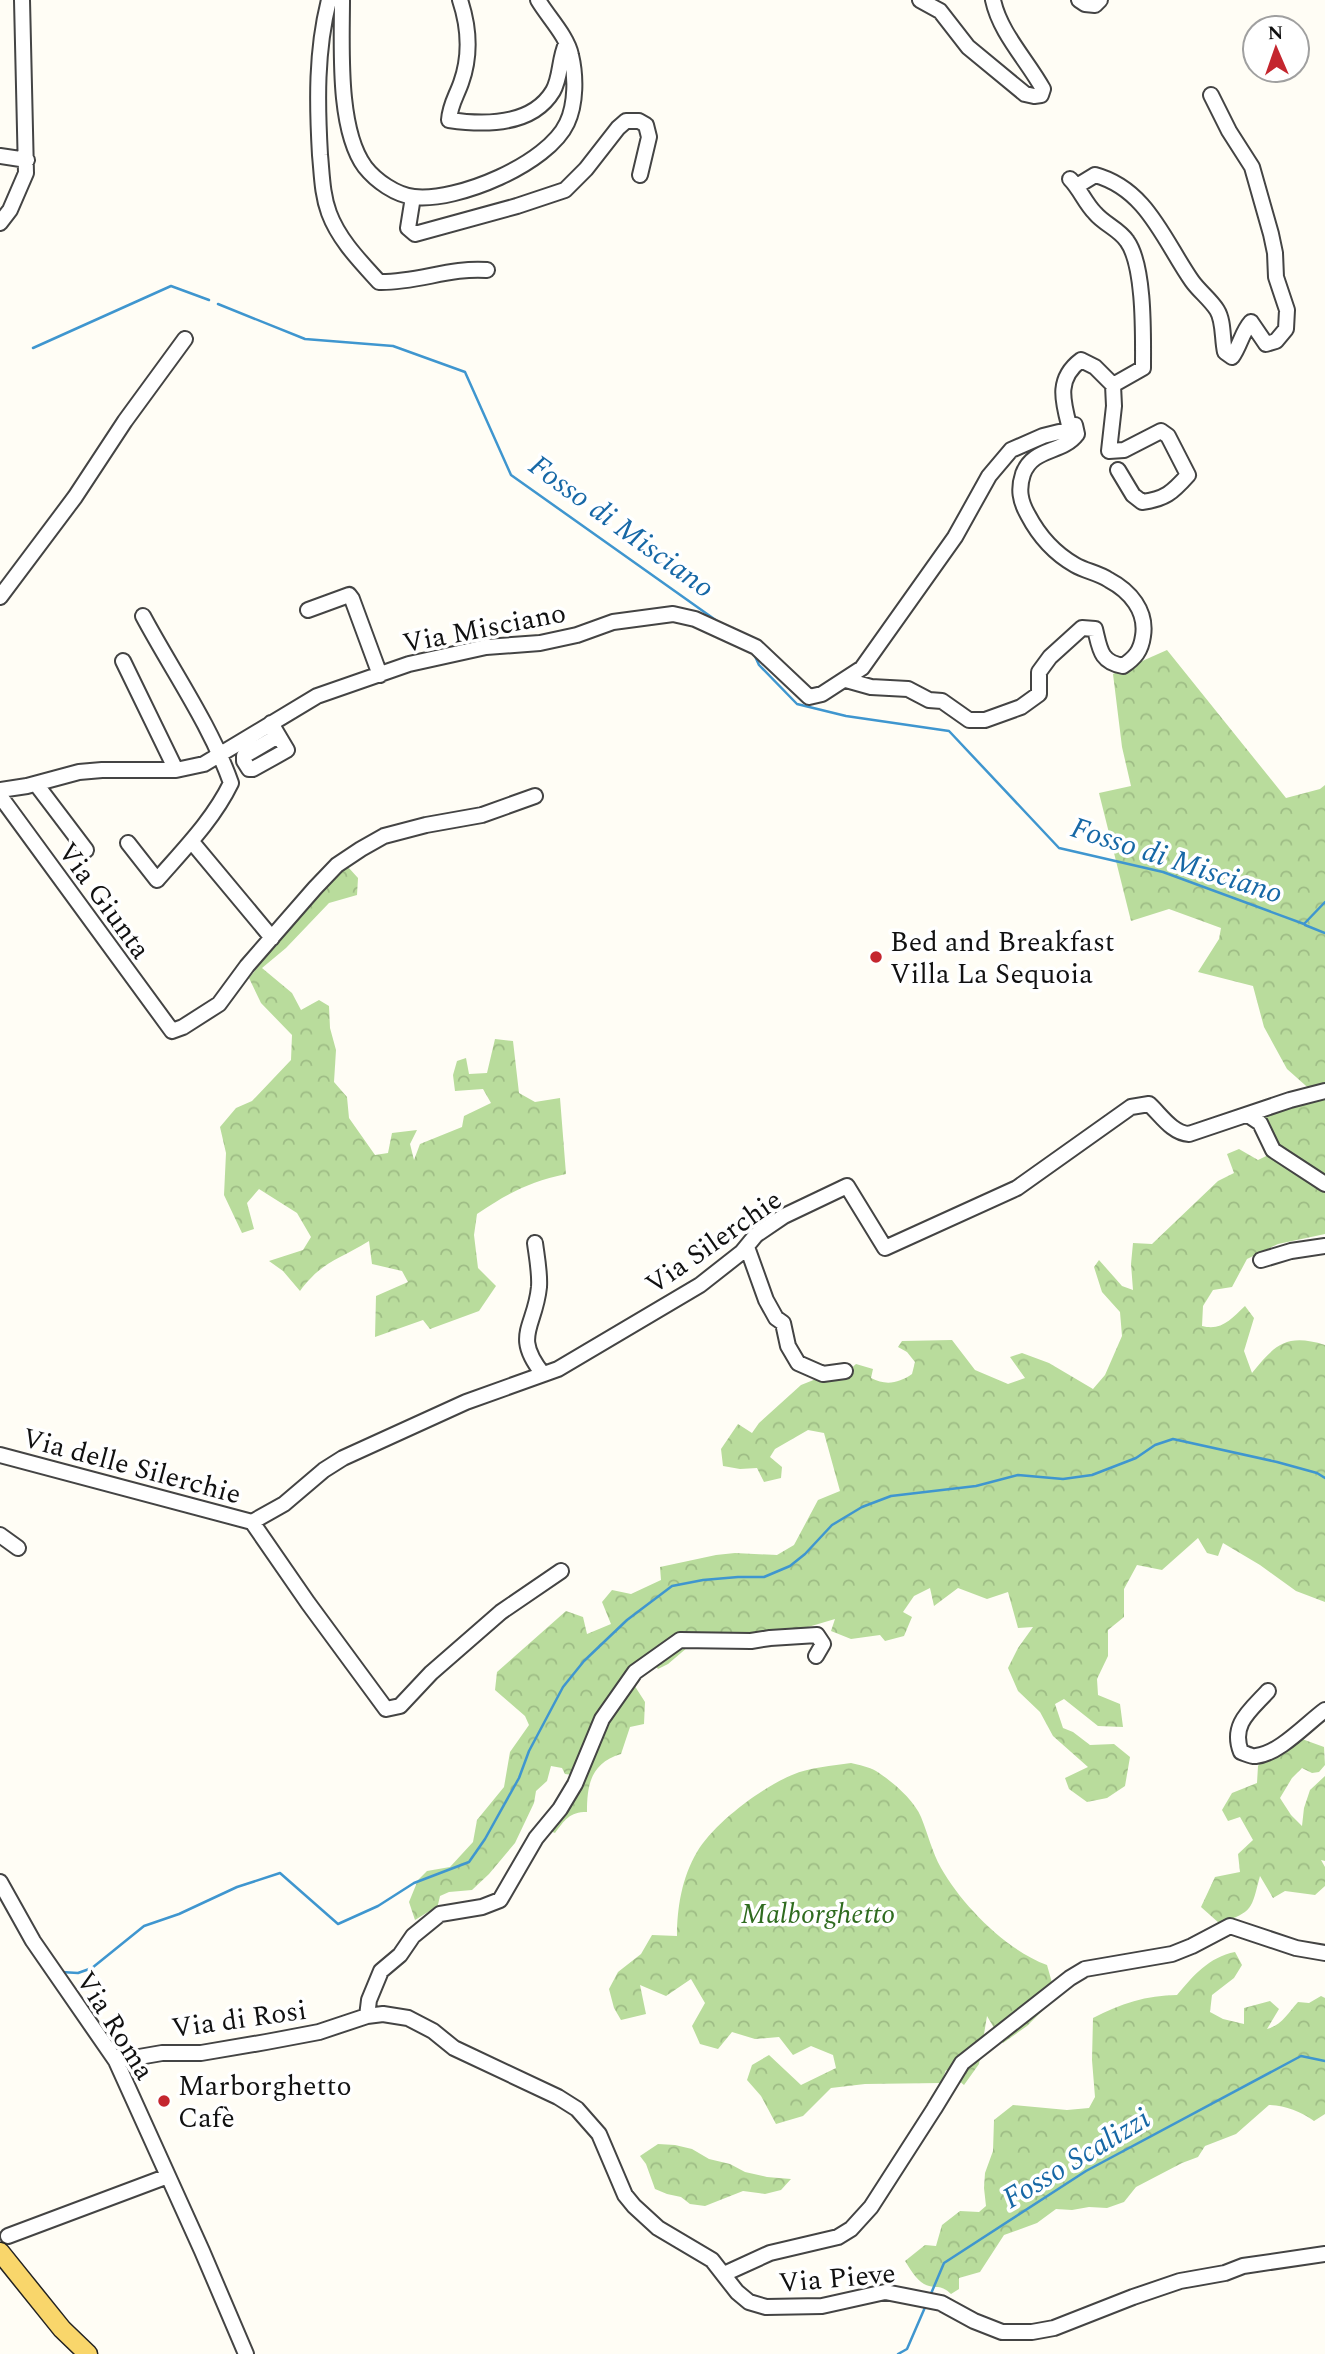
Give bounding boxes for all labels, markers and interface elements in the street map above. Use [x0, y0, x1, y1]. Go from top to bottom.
north arrow [1241, 14, 1311, 84]
text: N [1267, 19, 1284, 48]
water label: Fosso di Misciano [519, 443, 724, 610]
street label: Via Misciano [399, 592, 569, 665]
water label: Fosso di Misciano [1065, 805, 1289, 917]
street label: Via Giunta [46, 833, 161, 969]
place label: Bed and Breakfast Villa La Sequoia [890, 921, 1115, 996]
marker: Bed and Breakfast Villa La Sequoia [868, 949, 884, 965]
street label: Via Silerchie [637, 1179, 791, 1305]
street label: Via delle Silerchie [17, 1417, 246, 1516]
park label: Malborghetto [741, 1893, 895, 1936]
street label: Via Roma [64, 1963, 165, 2089]
street label: Via di Rosi [169, 1989, 310, 2050]
place label: Marborghetto Cafè [178, 2065, 352, 2140]
marker: Marborghetto Cafè [156, 2093, 172, 2109]
water label: Fosso Scalizzi [994, 2096, 1160, 2221]
street label: Via Pieve [777, 2252, 897, 2305]

